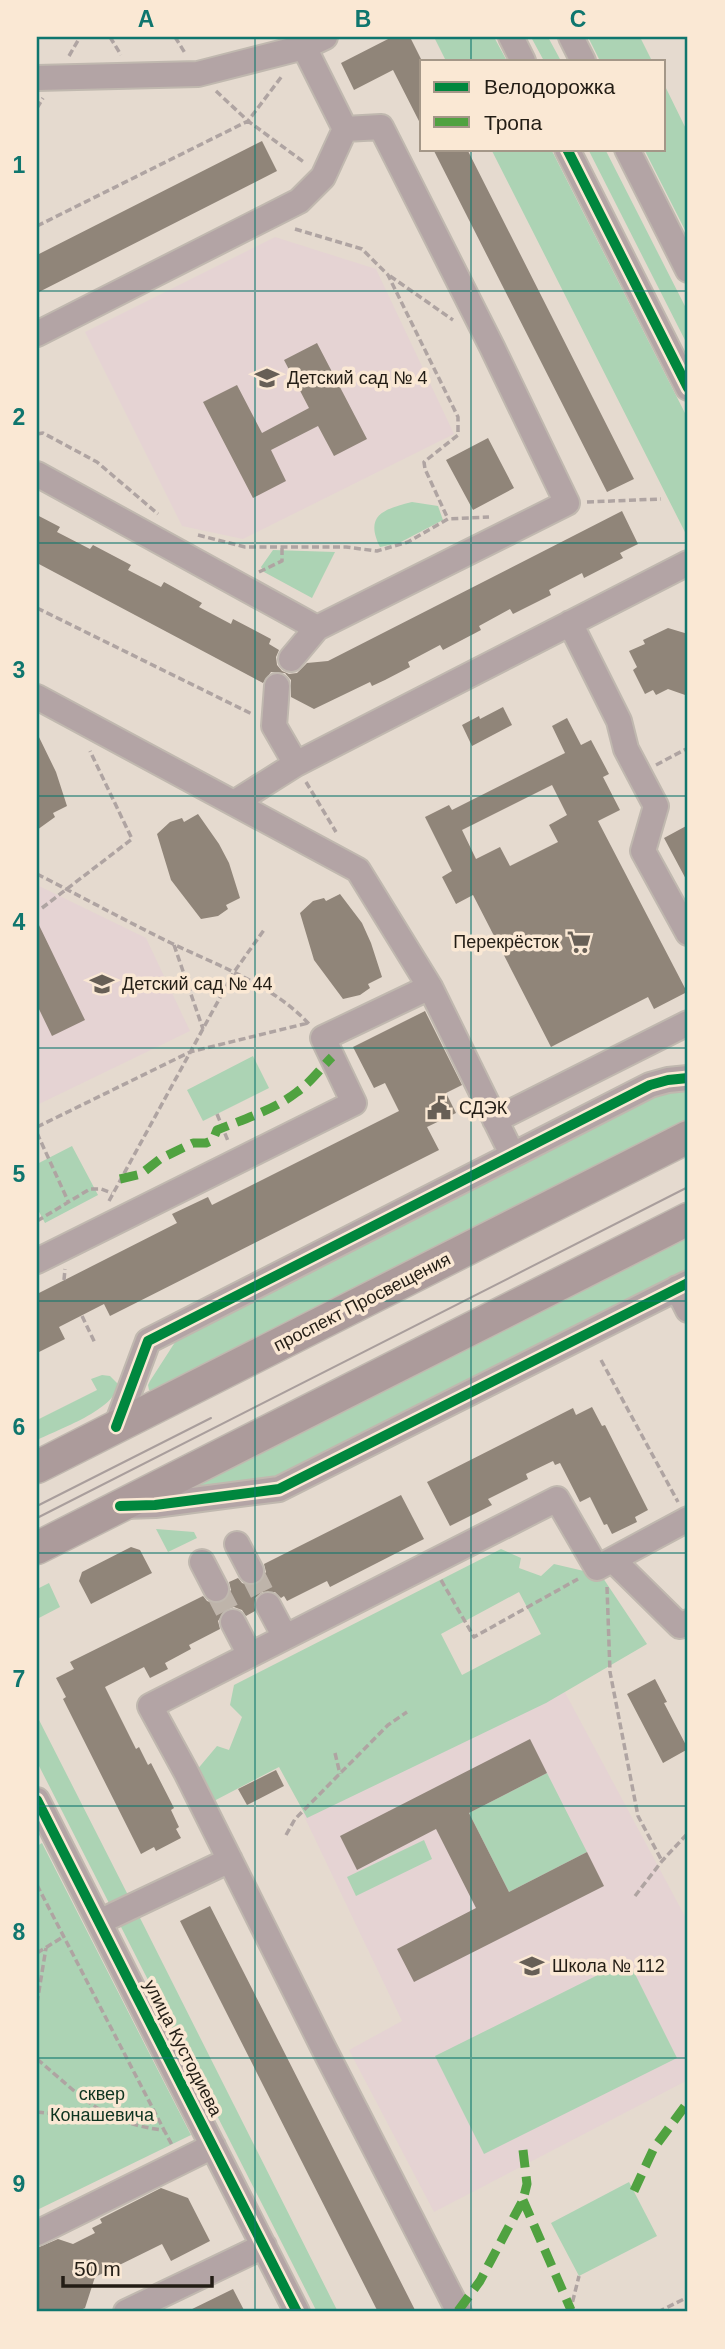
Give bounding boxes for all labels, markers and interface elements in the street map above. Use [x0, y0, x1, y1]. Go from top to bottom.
text: A [138, 6, 154, 32]
text: B [355, 6, 371, 32]
text: C [570, 6, 586, 32]
legend [420, 60, 666, 150]
text: Велодорожка [484, 75, 615, 98]
text: Тропа [484, 111, 542, 134]
text: 1 [13, 152, 26, 178]
school or university icon: Детский сад № 4 [253, 364, 281, 392]
place label: Детский сад № 4 [287, 368, 427, 388]
text: 2 [13, 404, 25, 430]
text: 3 [13, 657, 25, 683]
text: 4 [13, 909, 26, 935]
supermarket icon: Перекрёсток [565, 928, 593, 956]
place label: Перекрёсток [453, 932, 559, 952]
school or university icon: Детский сад № 44 [88, 970, 116, 998]
place label: Детский сад № 44 [122, 974, 272, 994]
public building icon: СДЭК [425, 1094, 453, 1122]
place label: СДЭК [459, 1098, 508, 1118]
text: 5 [13, 1161, 26, 1187]
street label: проспект Просвещения [270, 1249, 454, 1355]
text: 6 [13, 1414, 25, 1440]
text: 7 [13, 1666, 25, 1692]
text: 8 [13, 1919, 26, 1945]
school or university icon: Школа № 112 [518, 1952, 546, 1980]
place label: Школа № 112 [552, 1956, 665, 1976]
street label: улица Кустодиева [140, 1976, 226, 2120]
park label: сквер Конашевича [50, 2084, 155, 2125]
text: 9 [13, 2171, 25, 2197]
scale bar [63, 2244, 212, 2288]
text: 50 m [74, 2257, 121, 2280]

